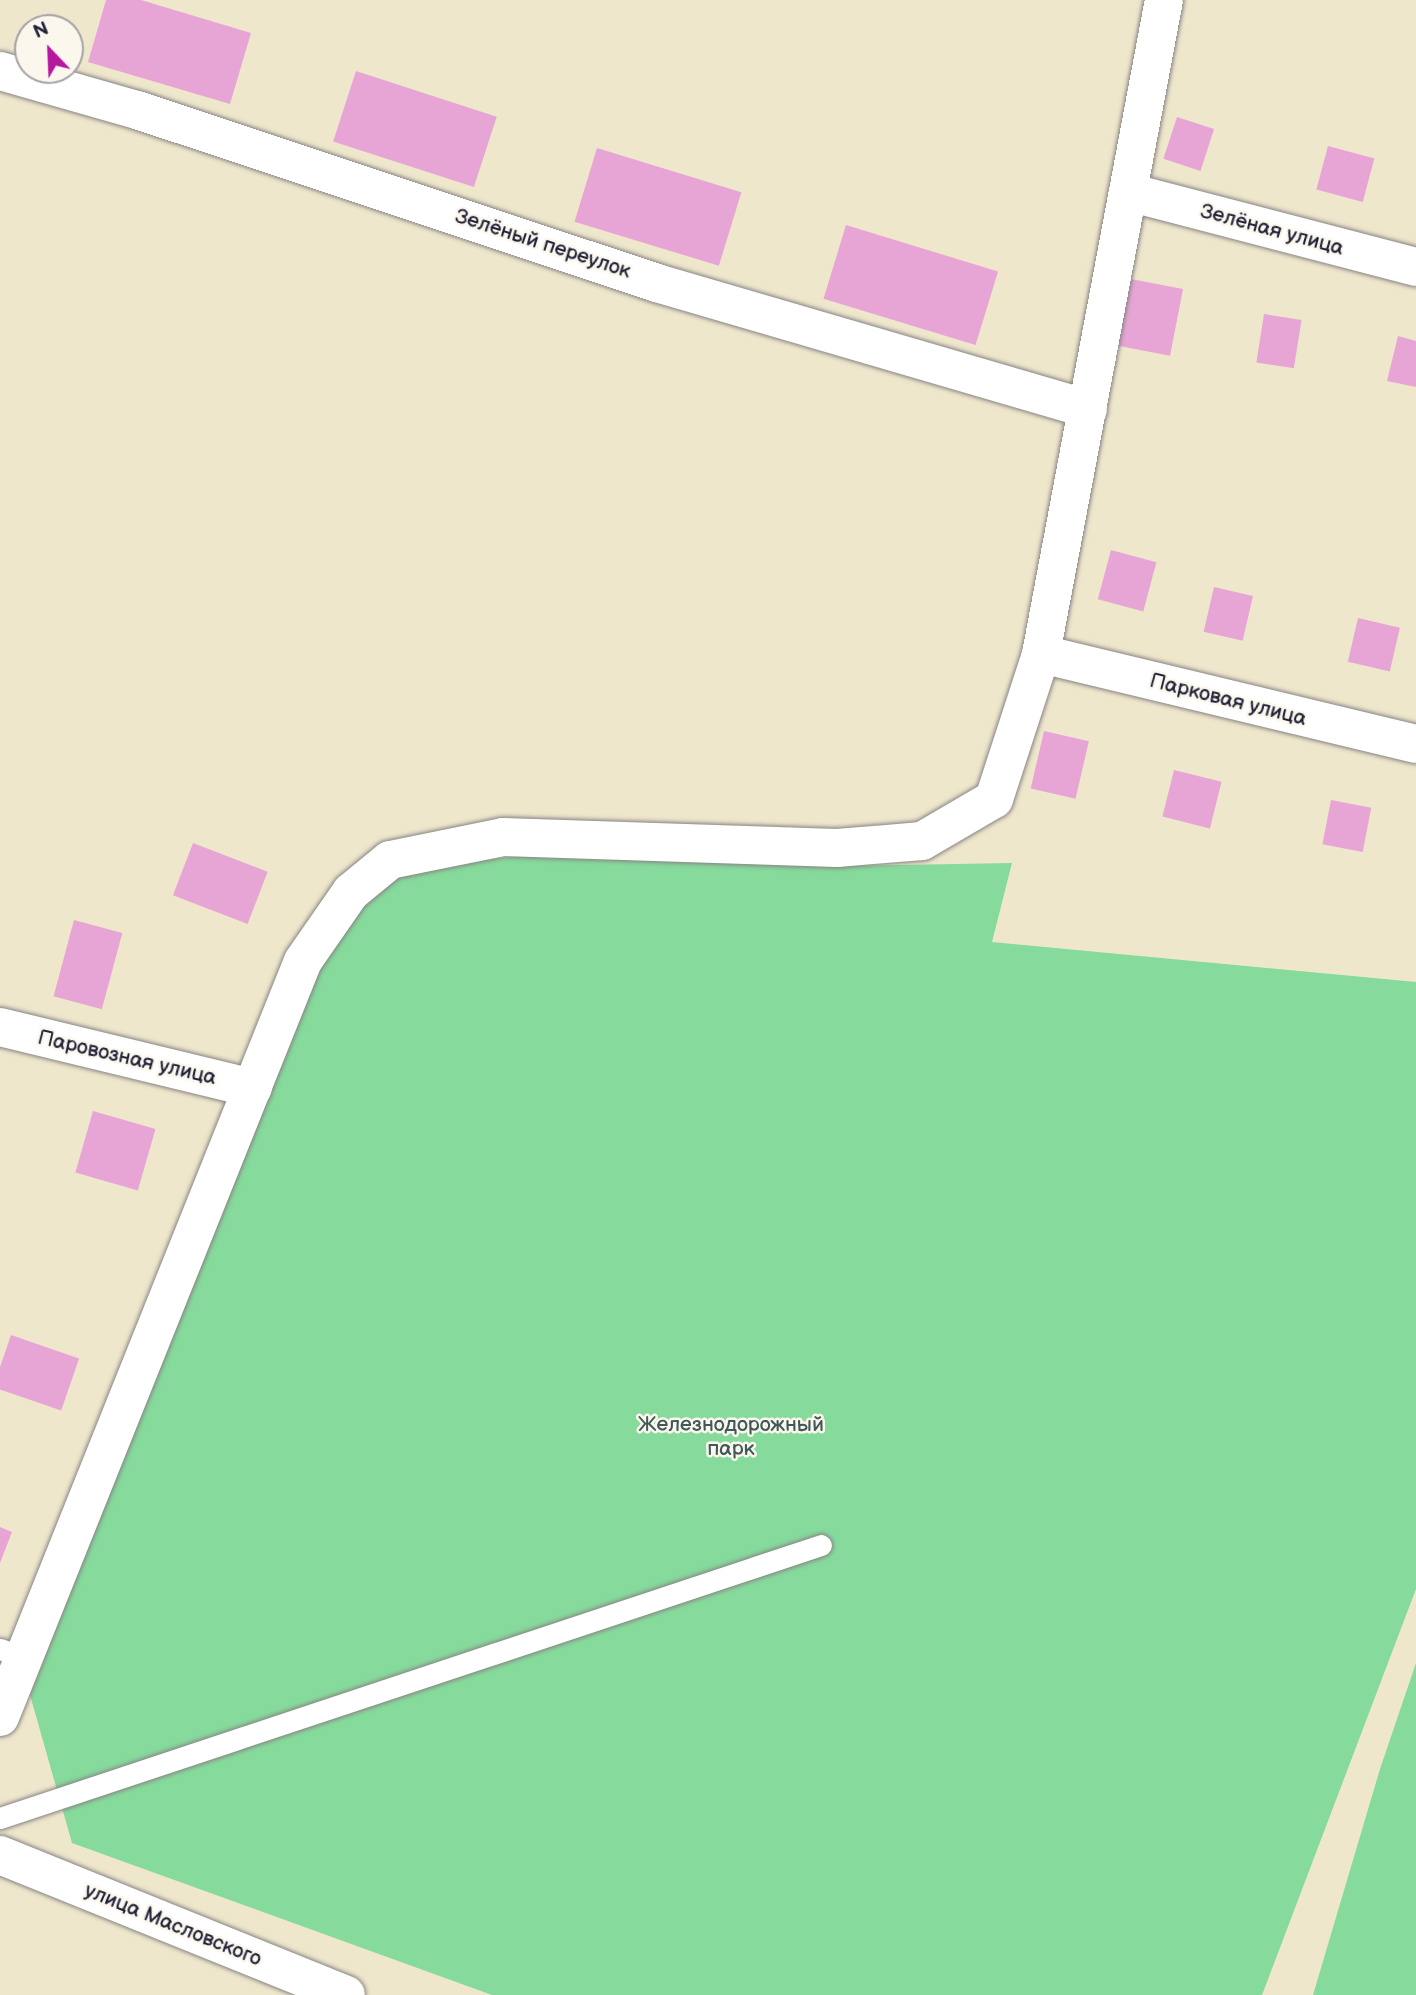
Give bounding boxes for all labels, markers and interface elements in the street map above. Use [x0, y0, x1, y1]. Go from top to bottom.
north arrow [14, 14, 84, 84]
text: N [30, 18, 52, 44]
street label: Зелёная улица [1198, 199, 1346, 261]
street label: Зелёный переулок [452, 204, 634, 284]
street label: Парковая улица [1147, 668, 1309, 732]
street label: Паровозная улица [35, 1025, 219, 1091]
park label: Железнодорожный парк [638, 1412, 824, 1462]
street label: улица Масловского [81, 1878, 265, 1972]

